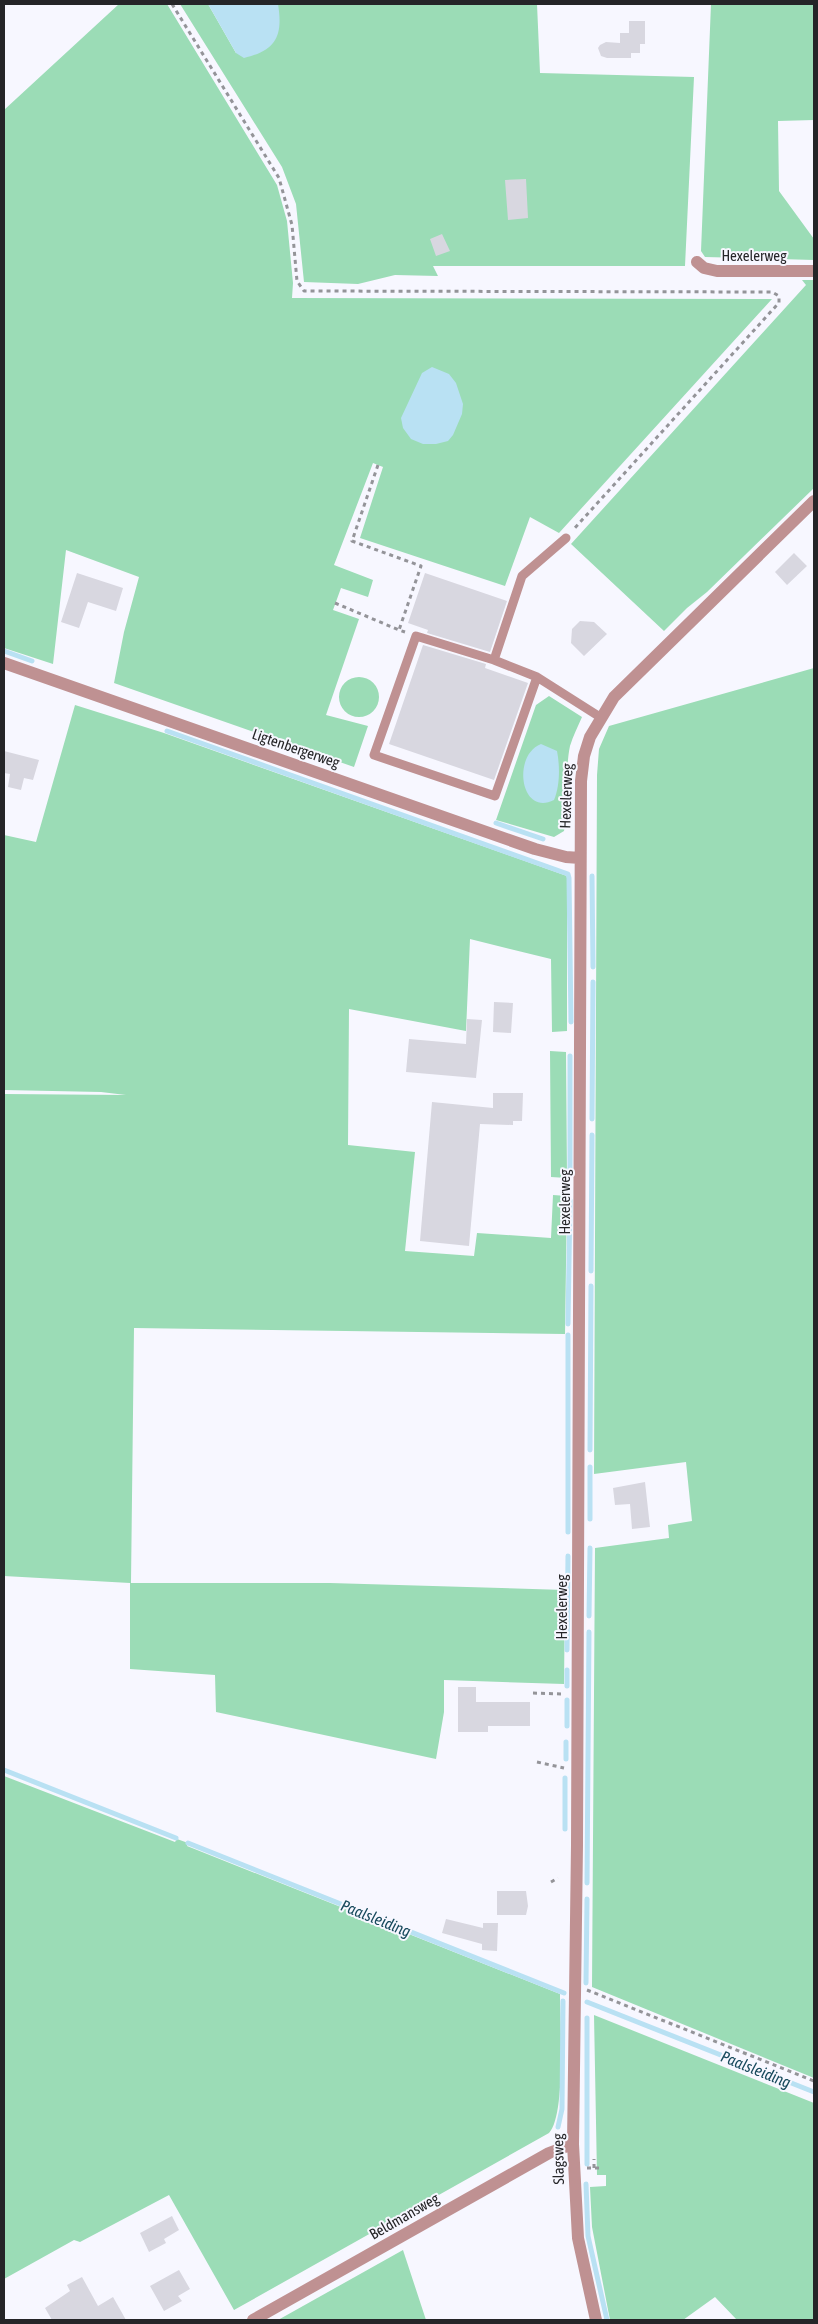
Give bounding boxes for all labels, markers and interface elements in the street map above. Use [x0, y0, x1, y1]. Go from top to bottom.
street label: Hexelerweg [721, 247, 787, 264]
street label: Ligtenbergerweg [250, 725, 342, 771]
street label: Hexelerweg [556, 763, 576, 829]
street label: Hexelerweg [556, 1169, 573, 1235]
street label: Hexelerweg [553, 1574, 570, 1640]
water label: Paalsleiding [338, 1896, 414, 1941]
water label: Paalsleiding [718, 2047, 794, 2092]
street label: Slagsweg [549, 2133, 567, 2185]
street label: Beldmansweg [366, 2189, 442, 2243]

